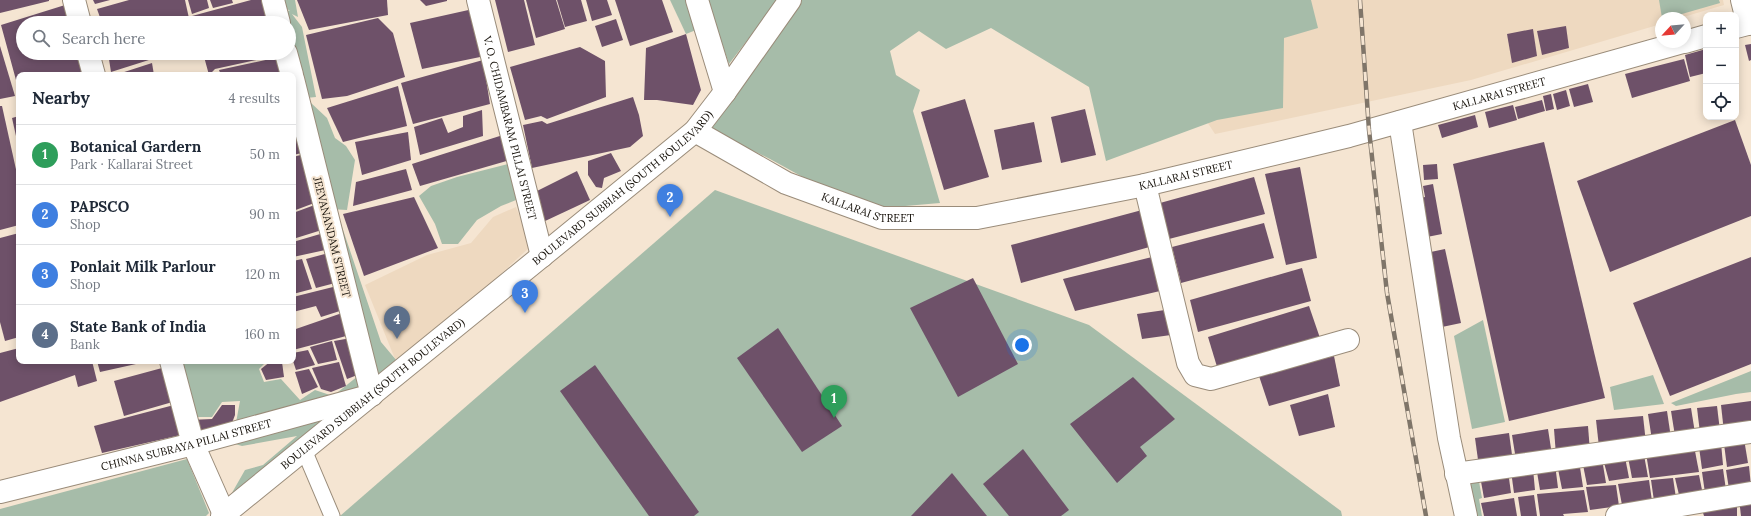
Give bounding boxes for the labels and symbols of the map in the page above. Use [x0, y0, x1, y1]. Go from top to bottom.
north arrow [1655, 12, 1691, 48]
street label: V. O. CHIDAMBARAM PILLAI STREET [480, 34, 540, 222]
street label: KALLARAI STREET [1451, 74, 1547, 113]
street label: BOULEVARD SUBBIAH (SOUTH BOULEVARD) [529, 107, 716, 268]
street label: KALLARAI STREET [1138, 157, 1234, 193]
street label: JEEVANANDAM STREET [310, 174, 354, 299]
pin: 2 [657, 184, 683, 217]
street label: KALLARAI STREET [819, 189, 914, 225]
pin: 3 [512, 280, 538, 313]
pin: 4 [384, 306, 410, 339]
street label: BOULEVARD SUBBIAH (SOUTH BOULEVARD) [278, 315, 468, 472]
your location [1012, 335, 1032, 355]
pin: 1 [821, 385, 847, 418]
street label: CHINNA SUBRAYA PILLAI STREET [99, 416, 273, 474]

